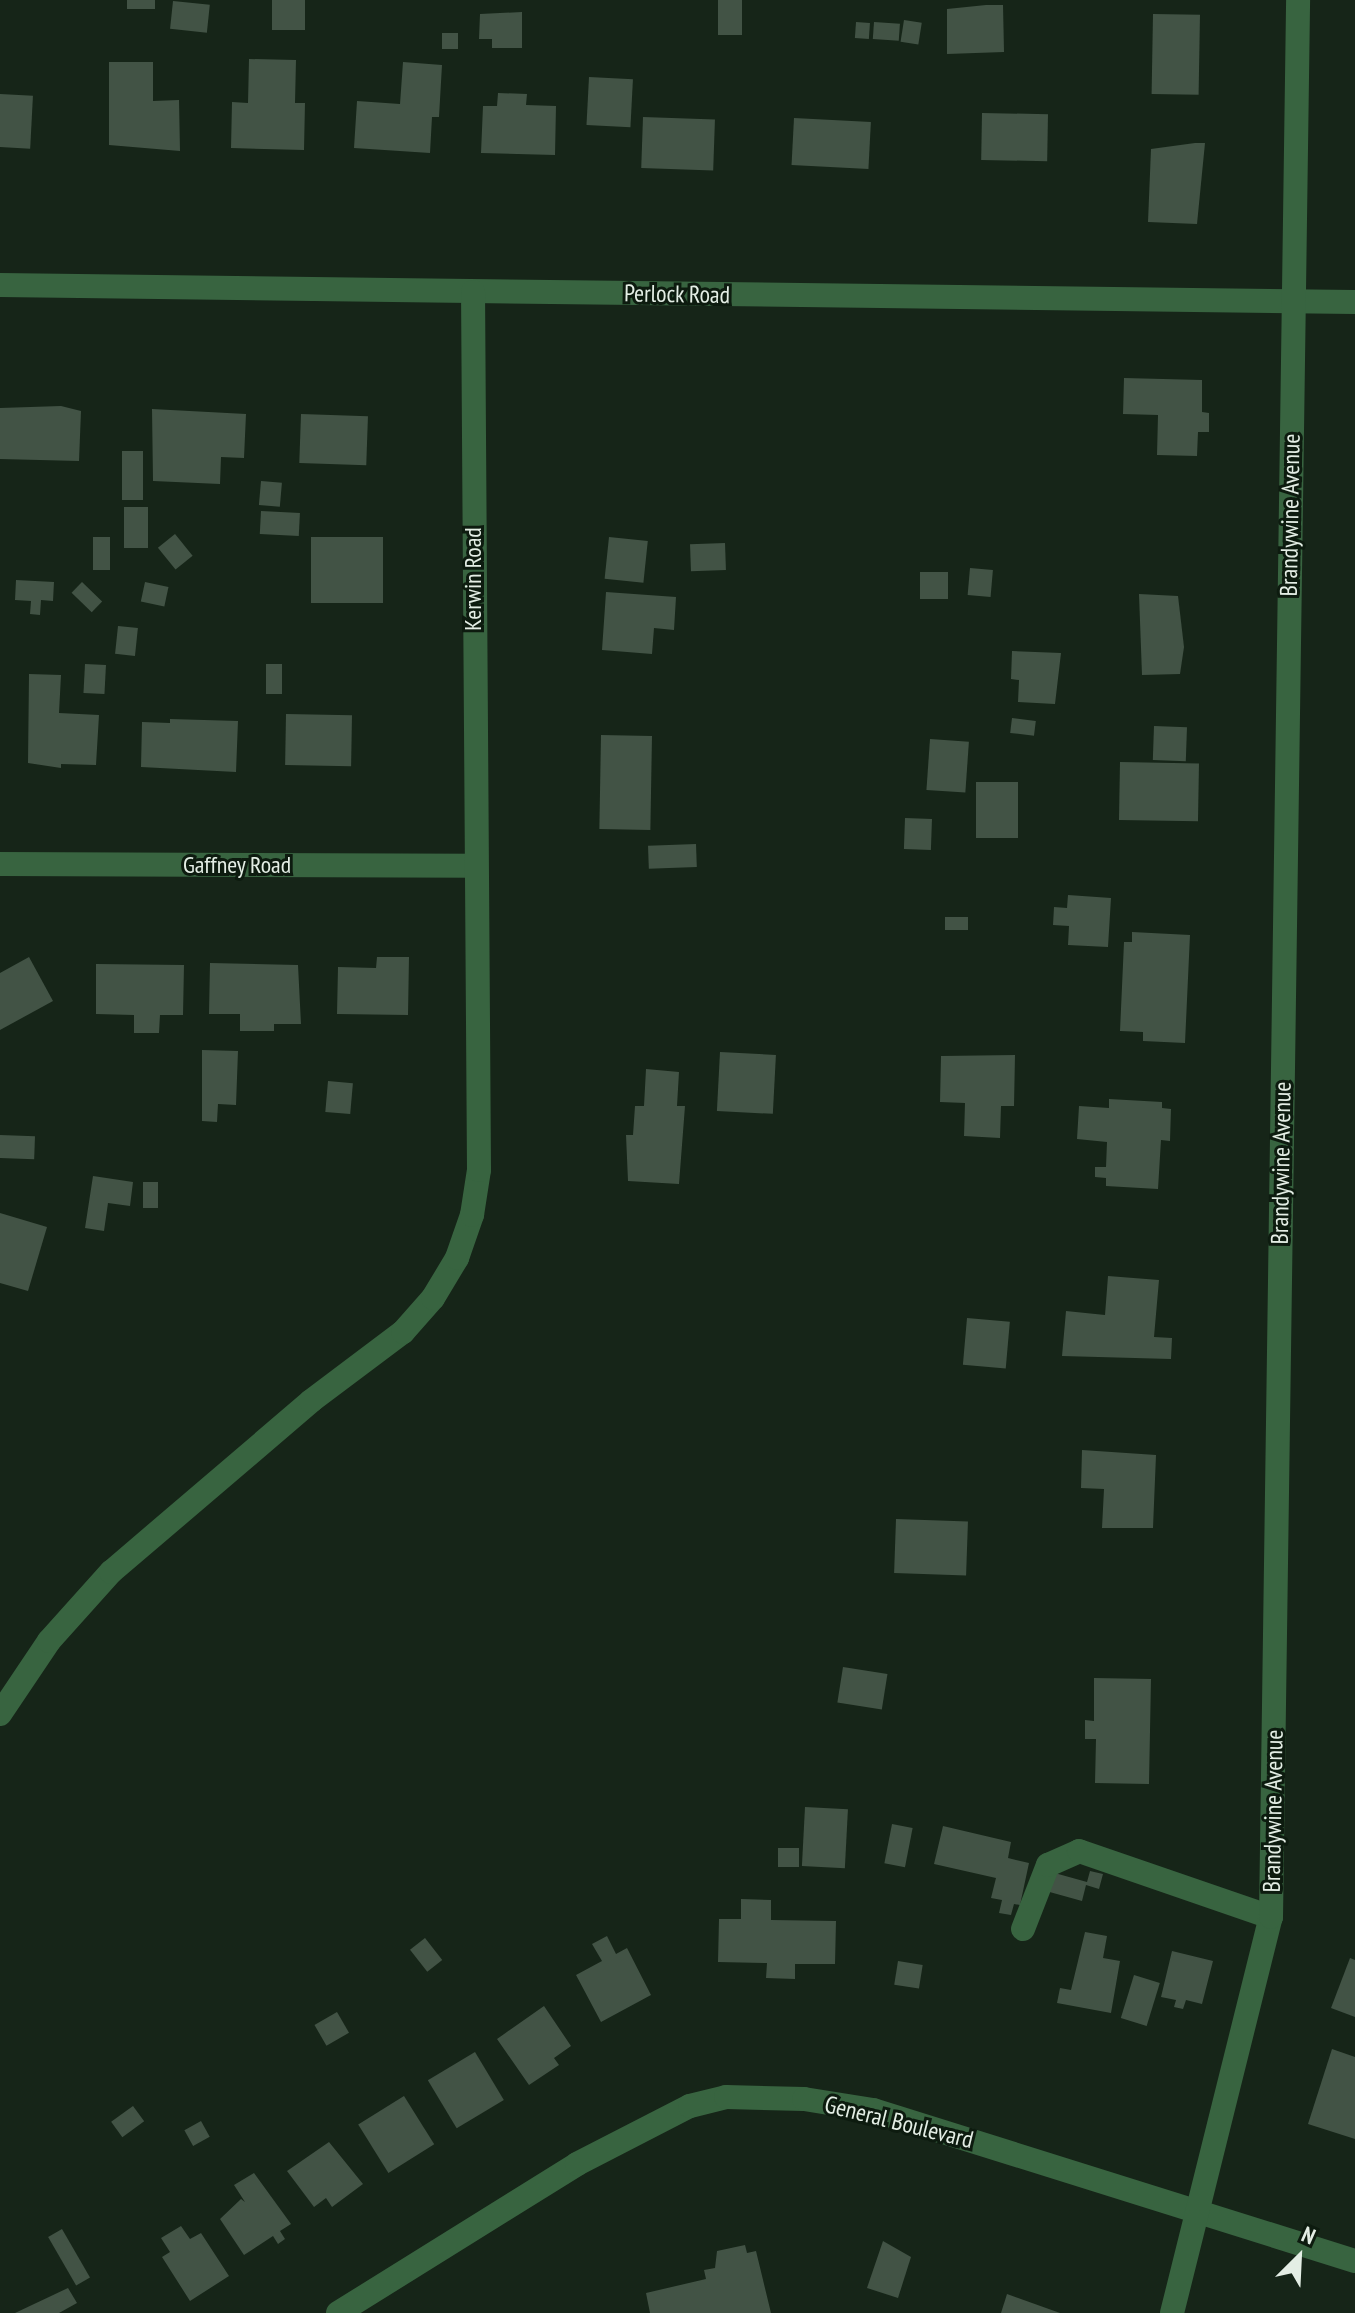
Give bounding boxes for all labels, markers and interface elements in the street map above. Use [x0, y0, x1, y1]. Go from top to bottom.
street label: Perlock Road [624, 279, 730, 309]
street label: Brandywine Avenue [1274, 433, 1306, 597]
street label: Kerwin Road [459, 527, 487, 631]
street label: Gaffney Road [183, 851, 291, 879]
street label: Brandywine Avenue [1265, 1081, 1297, 1245]
street label: Brandywine Avenue [1257, 1729, 1289, 1893]
street label: General Boulevard [822, 2090, 976, 2154]
north arrow [1259, 2217, 1339, 2297]
text: N [1298, 2220, 1320, 2250]

